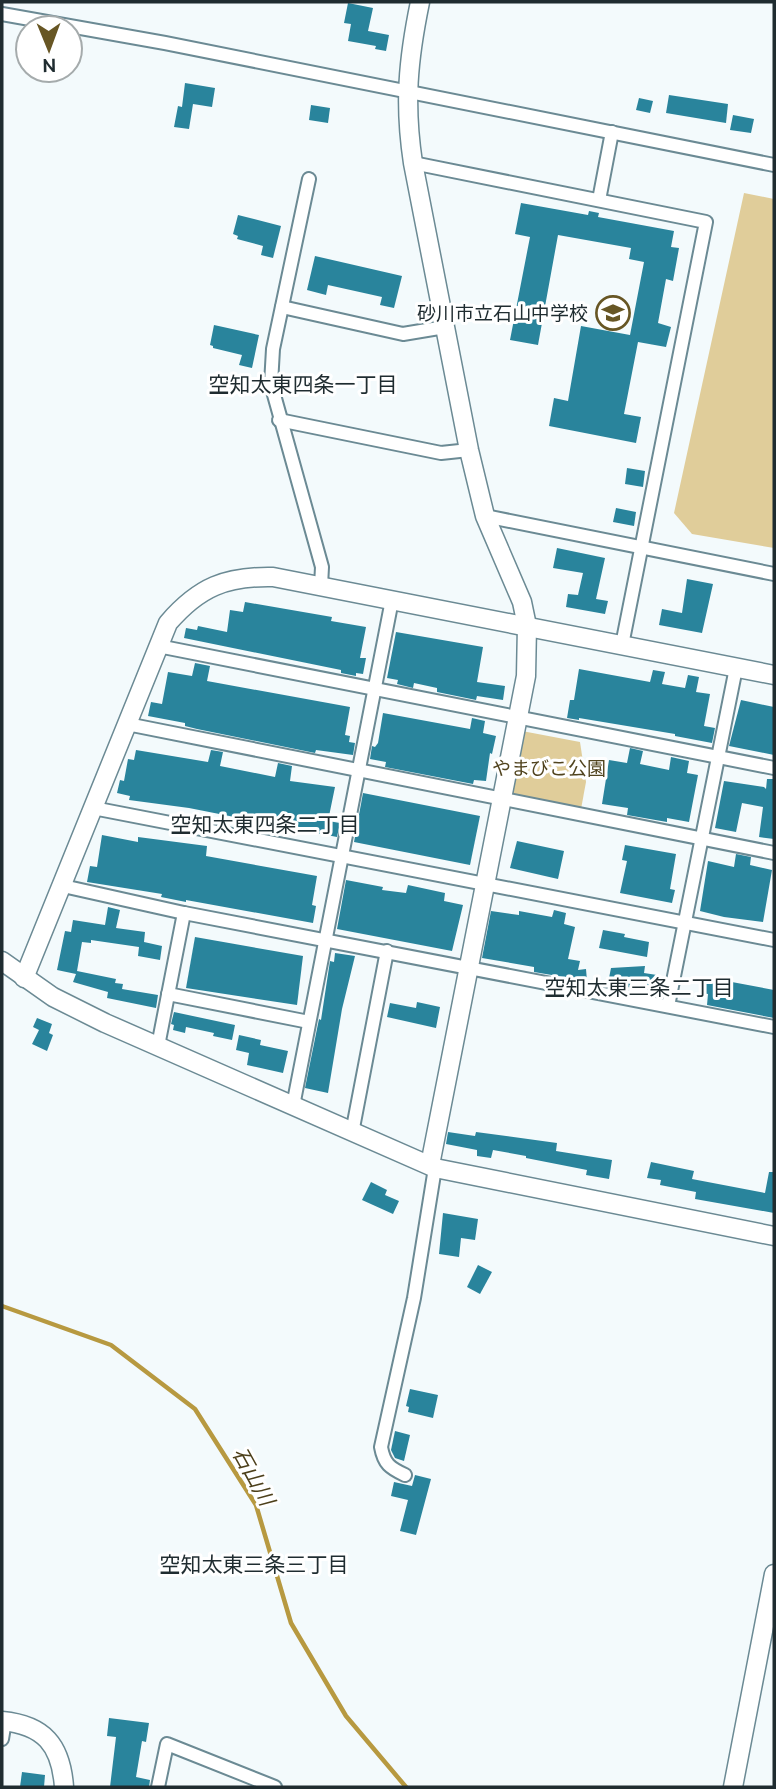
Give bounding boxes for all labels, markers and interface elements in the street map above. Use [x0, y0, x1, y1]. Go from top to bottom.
north arrow [14, 14, 84, 84]
text: N [42, 55, 57, 77]
school or university icon: 砂川市立石山中学校 [594, 294, 632, 332]
place label: 砂川市立石山中学校 [417, 302, 588, 324]
district label: 空知太東四条一丁目 [209, 372, 398, 396]
park label: やまびこ公園 [492, 757, 606, 779]
district label: 空知太東四条二丁目 [171, 812, 360, 836]
district label: 空知太東三条二丁目 [545, 975, 734, 999]
water label: 石山川 [228, 1443, 281, 1511]
district label: 空知太東三条三丁目 [160, 1552, 349, 1576]

